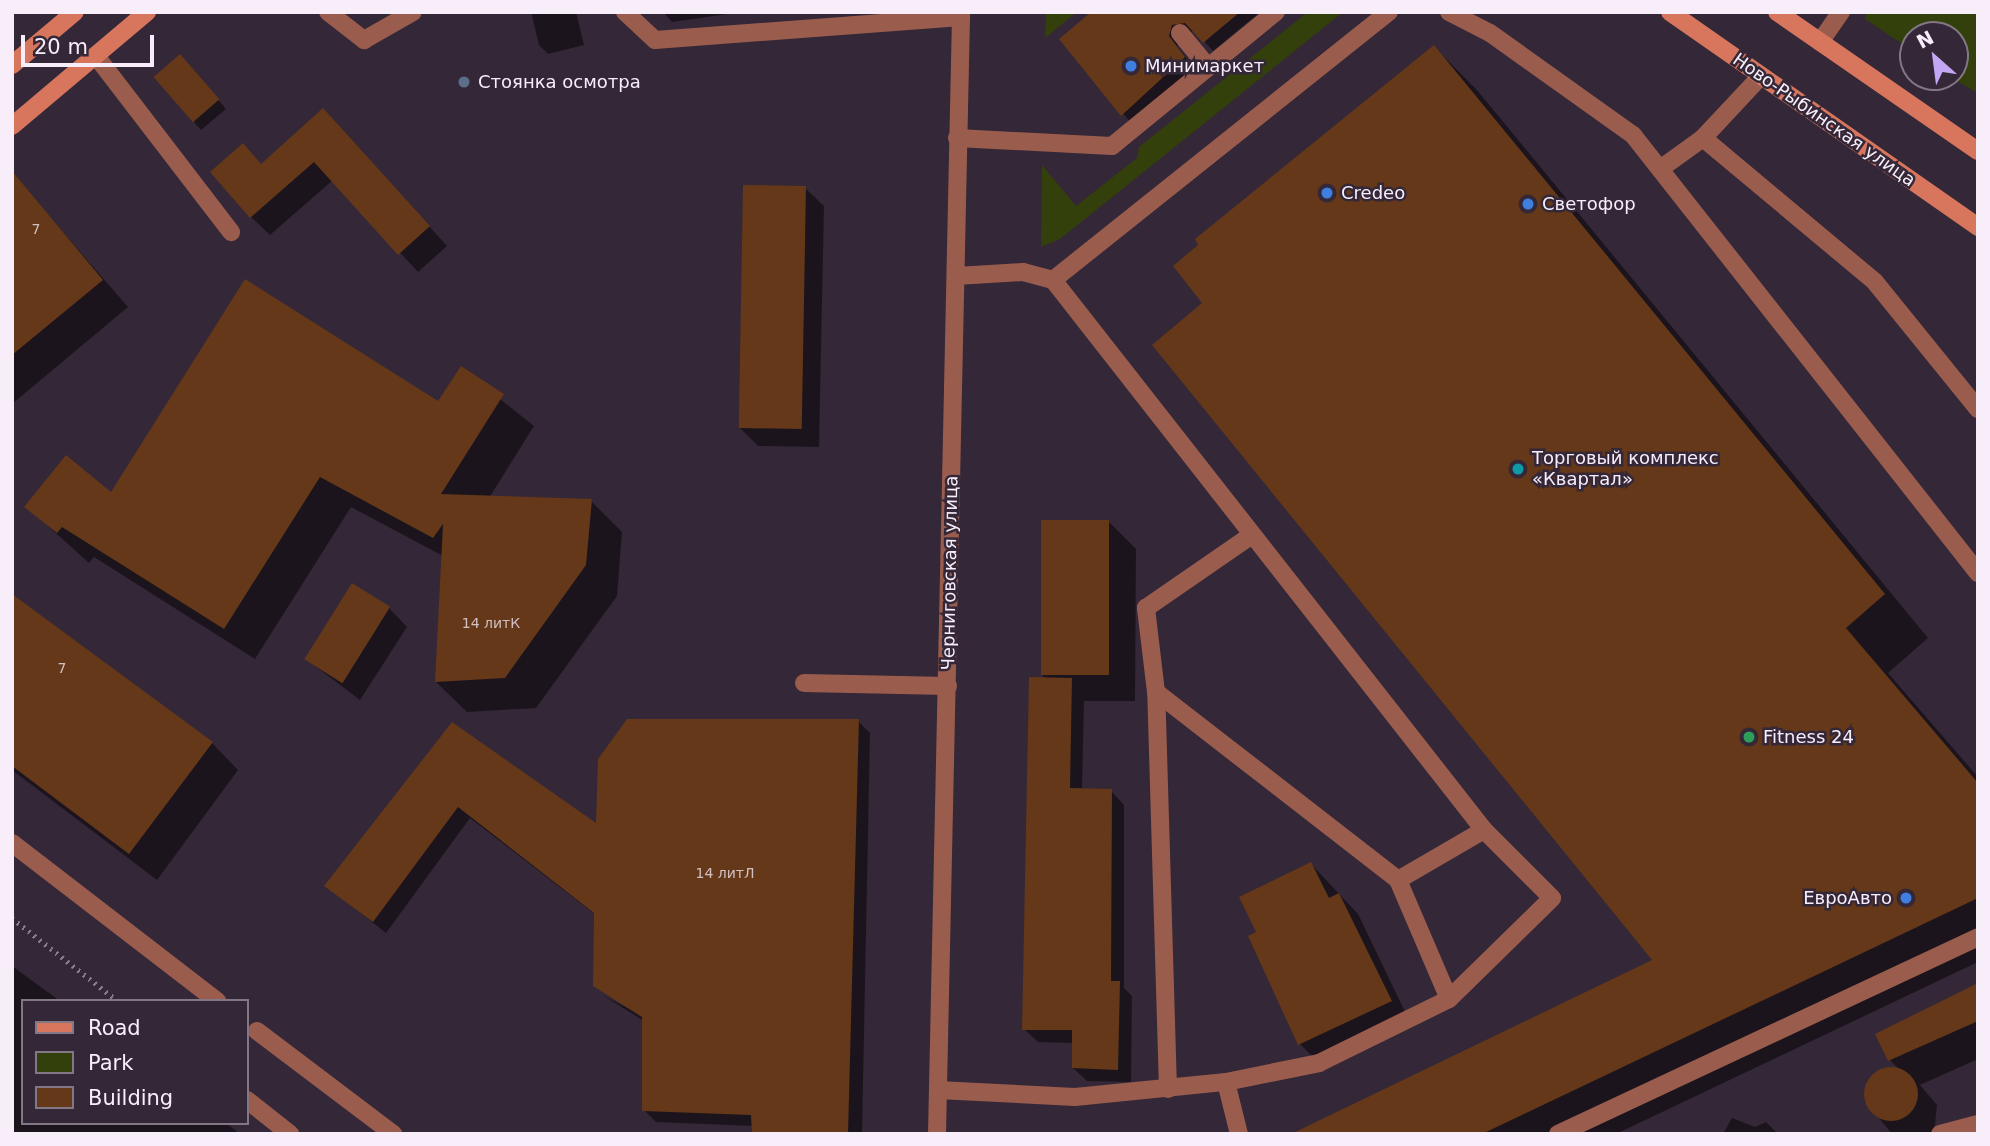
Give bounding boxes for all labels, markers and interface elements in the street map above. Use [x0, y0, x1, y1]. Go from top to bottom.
scale bar [24, 21, 158, 65]
north arrow [1899, 21, 1969, 91]
text: N [1913, 26, 1937, 53]
text: 20 m [34, 35, 88, 59]
street label: Ново-Рыбинская улица [1729, 49, 1919, 191]
place label: Минимаркет [1145, 55, 1264, 77]
marker: Минимаркет [1123, 58, 1139, 74]
place label: Стоянка осмотра [478, 71, 641, 93]
marker: Стоянка осмотра [456, 74, 472, 90]
place label: Credeo [1341, 182, 1405, 204]
marker: Credeo [1319, 185, 1335, 201]
place label: Светофор [1542, 193, 1636, 215]
marker: Светофор [1520, 196, 1536, 212]
house number: 7 [32, 221, 40, 237]
place label: Торговый комплекс «Квартал» [1532, 448, 1719, 490]
marker: Торговый комплекс «Квартал» [1510, 461, 1526, 477]
street label: Черниговская улица [938, 475, 962, 671]
house number: 14 литК [462, 615, 520, 631]
house number: 7 [58, 660, 66, 676]
place label: Fitness 24 [1763, 726, 1854, 748]
marker: Fitness 24 [1741, 729, 1757, 745]
house number: 14 литЛ [696, 865, 754, 881]
place label: ЕвроАвто [1803, 887, 1892, 909]
marker: ЕвроАвто [1898, 890, 1914, 906]
legend [21, 999, 248, 1125]
text: Road [88, 1016, 141, 1040]
text: Park [88, 1051, 133, 1075]
text: Building [88, 1086, 173, 1110]

